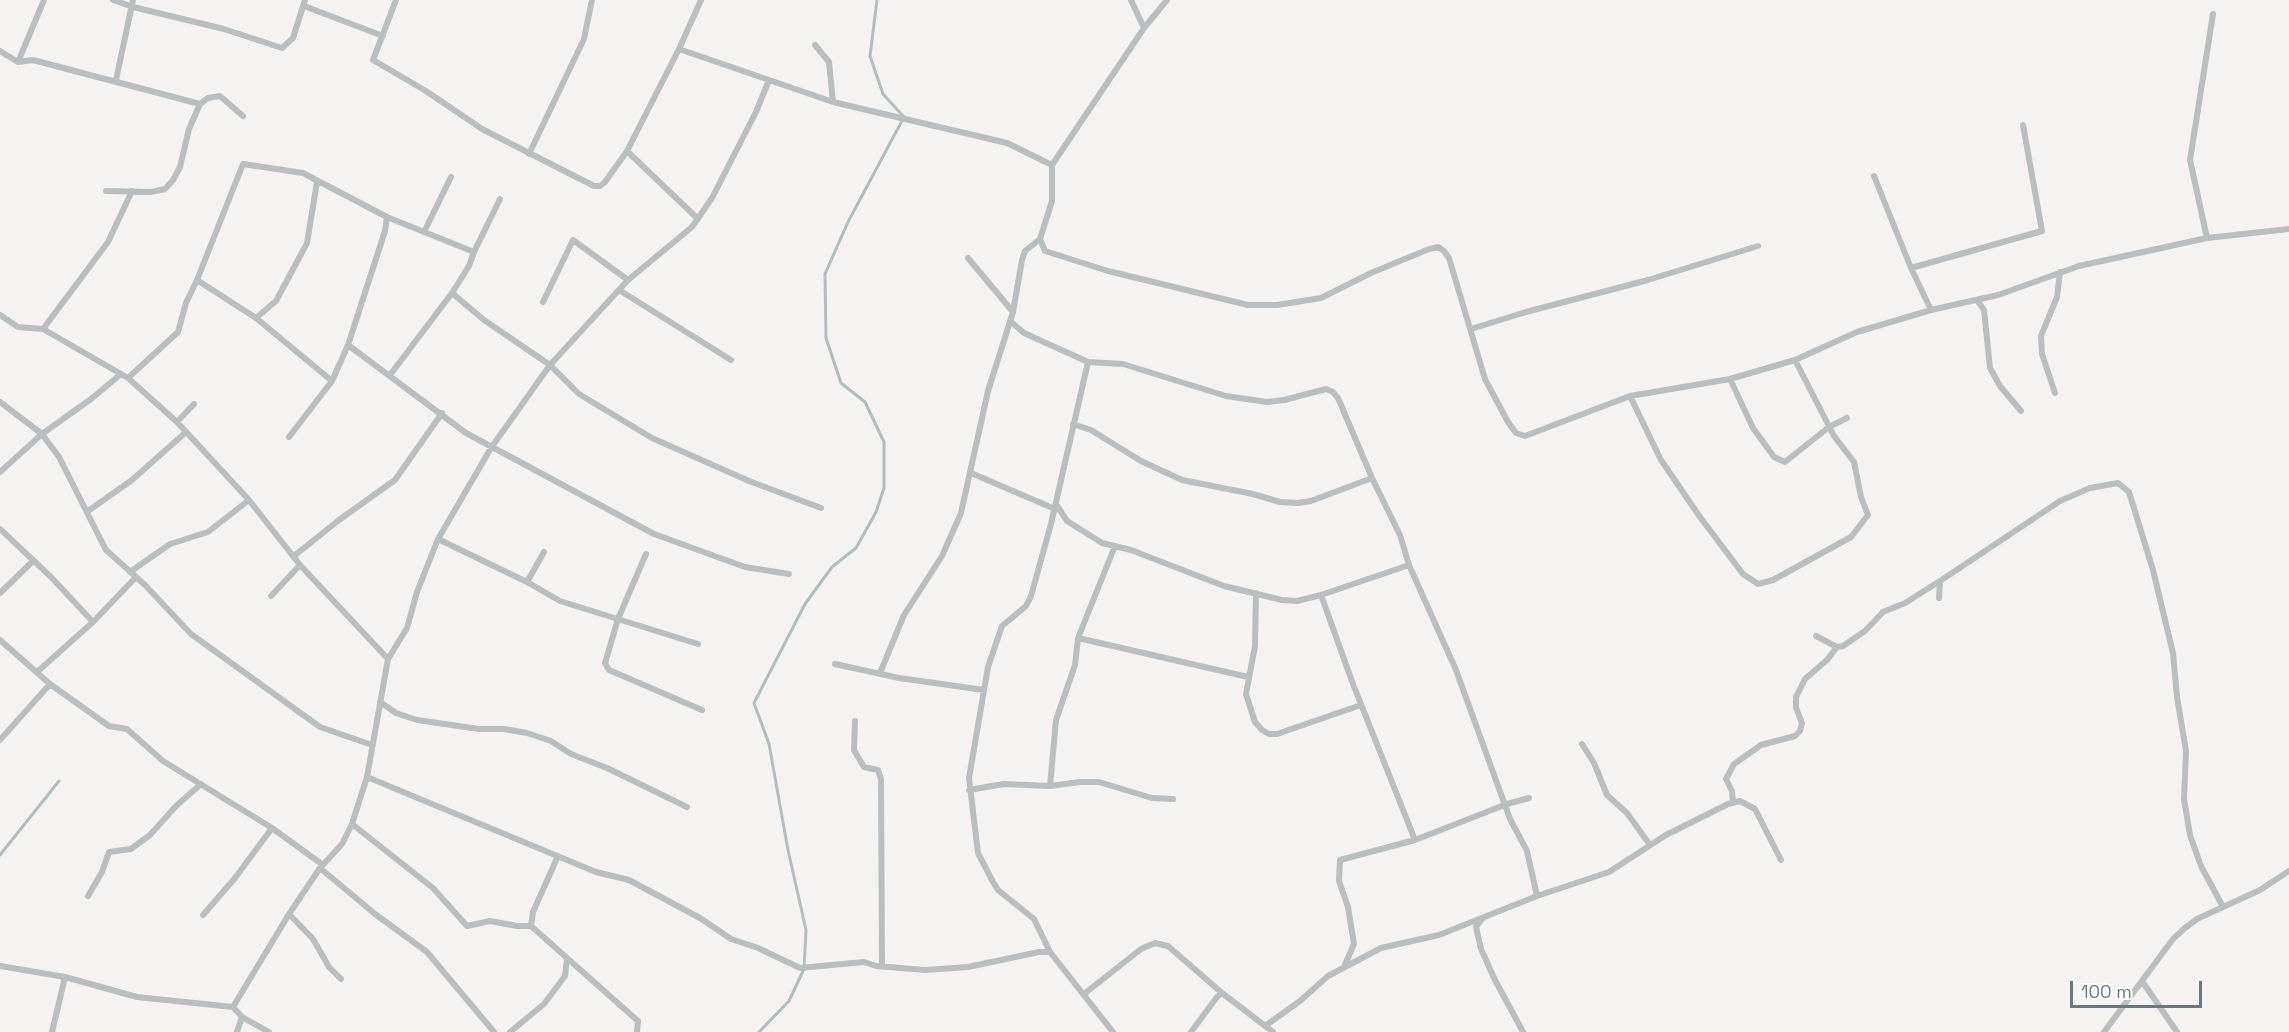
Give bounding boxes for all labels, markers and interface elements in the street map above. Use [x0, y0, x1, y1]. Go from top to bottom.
scale bar [2073, 969, 2205, 1007]
text: 100 m [2081, 980, 2132, 1003]

